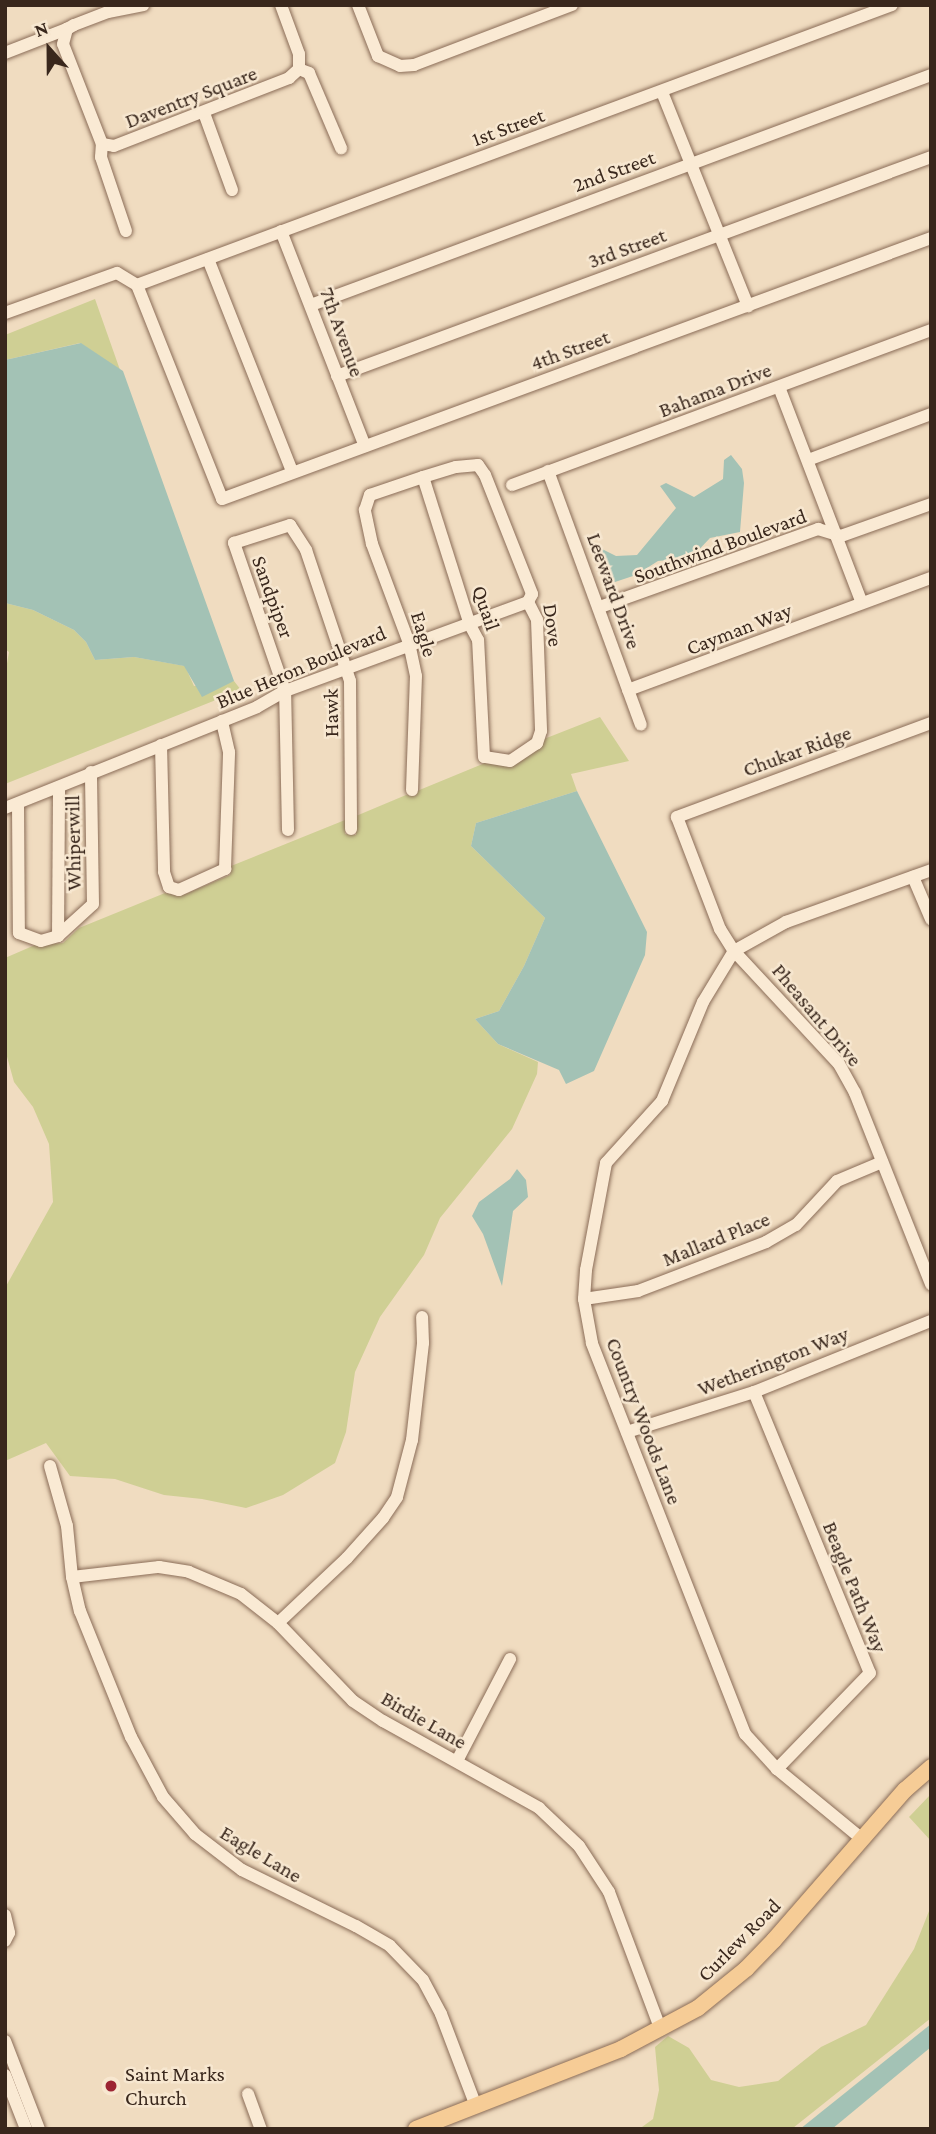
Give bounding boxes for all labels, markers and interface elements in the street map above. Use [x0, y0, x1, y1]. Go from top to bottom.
north arrow [14, 14, 84, 84]
text: N [31, 17, 51, 41]
street label: Daventry Square [121, 60, 261, 134]
street label: 1st Street [468, 102, 548, 152]
street label: 2nd Street [570, 145, 658, 197]
street label: 3rd Street [585, 222, 669, 274]
street label: 7th Avenue [314, 284, 370, 380]
street label: 4th Street [527, 324, 613, 376]
street label: Bahama Drive [655, 357, 775, 423]
street label: Southwind Boulevard [630, 503, 810, 589]
street label: Leeward Drive [581, 530, 647, 652]
street label: Sandpiper [246, 552, 300, 642]
street label: Quail [467, 582, 505, 634]
street label: Cayman Way [683, 597, 795, 661]
street label: Dove [538, 602, 568, 648]
street label: Eagle [405, 608, 443, 660]
street label: Blue Heron Boulevard [212, 620, 390, 714]
street label: Hawk [318, 688, 344, 738]
street label: Chukar Ridge [739, 720, 855, 782]
street label: Whiperwill [60, 795, 86, 891]
street label: Pheasant Drive [767, 958, 867, 1072]
street label: Mallard Place [659, 1206, 773, 1272]
street label: Wetherington Way [694, 1321, 852, 1401]
street label: Country Woods Lane [601, 1334, 687, 1508]
street label: Beagle Path Way [817, 1518, 893, 1656]
street label: Birdie Lane [377, 1685, 471, 1755]
street label: Eagle Lane [216, 1820, 306, 1888]
street label: Curlew Road [692, 1893, 786, 1987]
place label: Saint Marks Church [125, 2061, 225, 2111]
marker: Saint Marks Church [103, 2078, 119, 2094]

